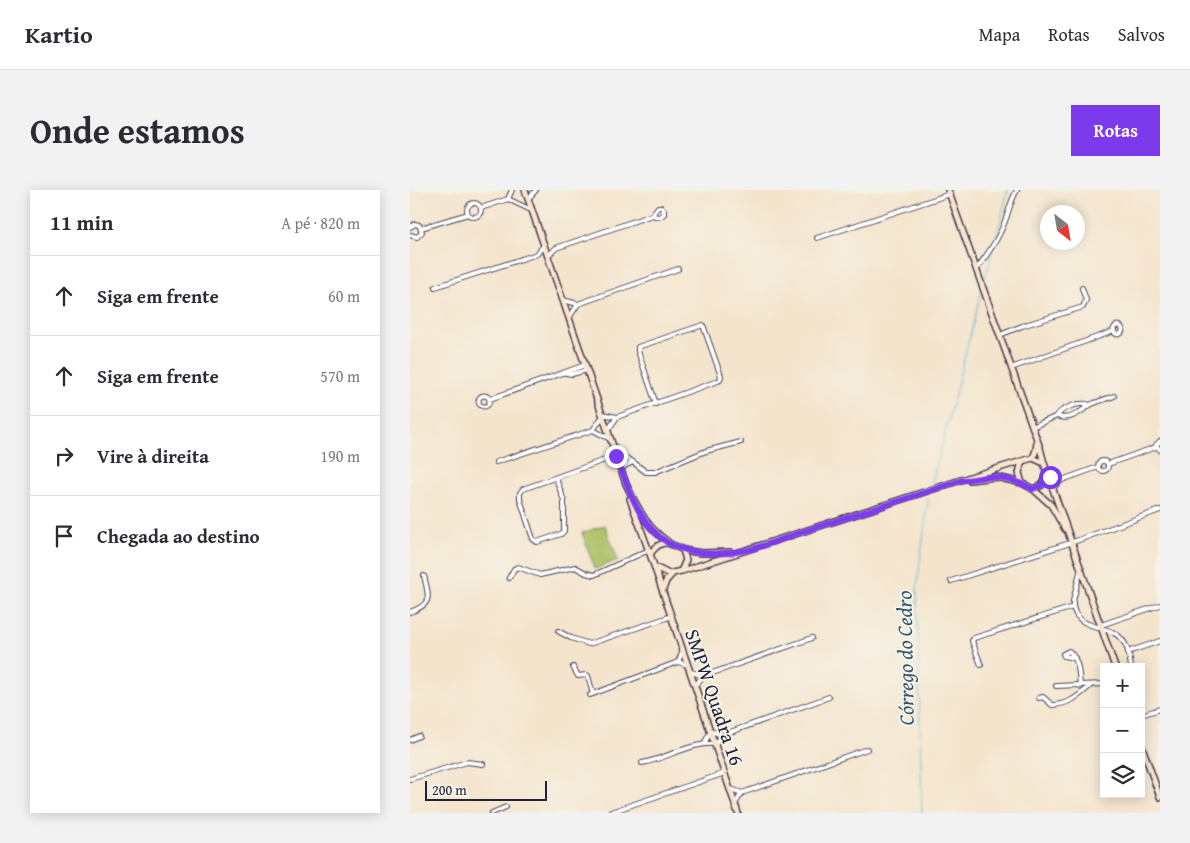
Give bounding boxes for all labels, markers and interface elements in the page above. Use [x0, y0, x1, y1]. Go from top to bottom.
text: Kartio [25, 17, 93, 52]
text: Mapa [979, 21, 1020, 48]
text: Rotas [1048, 21, 1090, 48]
text: Salvos [1118, 21, 1165, 48]
text: Onde estamos [30, 105, 245, 156]
button: Rotas [1071, 105, 1160, 156]
north arrow [1040, 205, 1085, 250]
text: 11 min [50, 207, 113, 238]
text: A pé · 820 m [281, 211, 360, 235]
icon: ahead [50, 282, 78, 310]
text: Siga em frente [97, 282, 219, 310]
text: 60 m [328, 284, 360, 308]
icon: ahead [50, 362, 78, 390]
text: Siga em frente [97, 362, 219, 390]
text: 570 m [320, 364, 360, 388]
icon: right [50, 442, 78, 470]
text: Vire à direita [97, 442, 209, 470]
text: 190 m [320, 444, 360, 468]
route end [605, 445, 628, 468]
route start [1039, 466, 1062, 489]
icon: arrive [50, 522, 78, 550]
text: Chegada ao destino [97, 522, 260, 550]
water label: Córrego do Cedro [888, 590, 922, 726]
street label: SMPW Quadra 16 [678, 625, 752, 769]
map controls [1100, 663, 1145, 798]
button: + [1100, 663, 1145, 708]
button: − [1100, 708, 1145, 753]
button: layers [1100, 753, 1145, 798]
scale bar [425, 778, 548, 801]
text: 200 m [432, 780, 467, 800]

